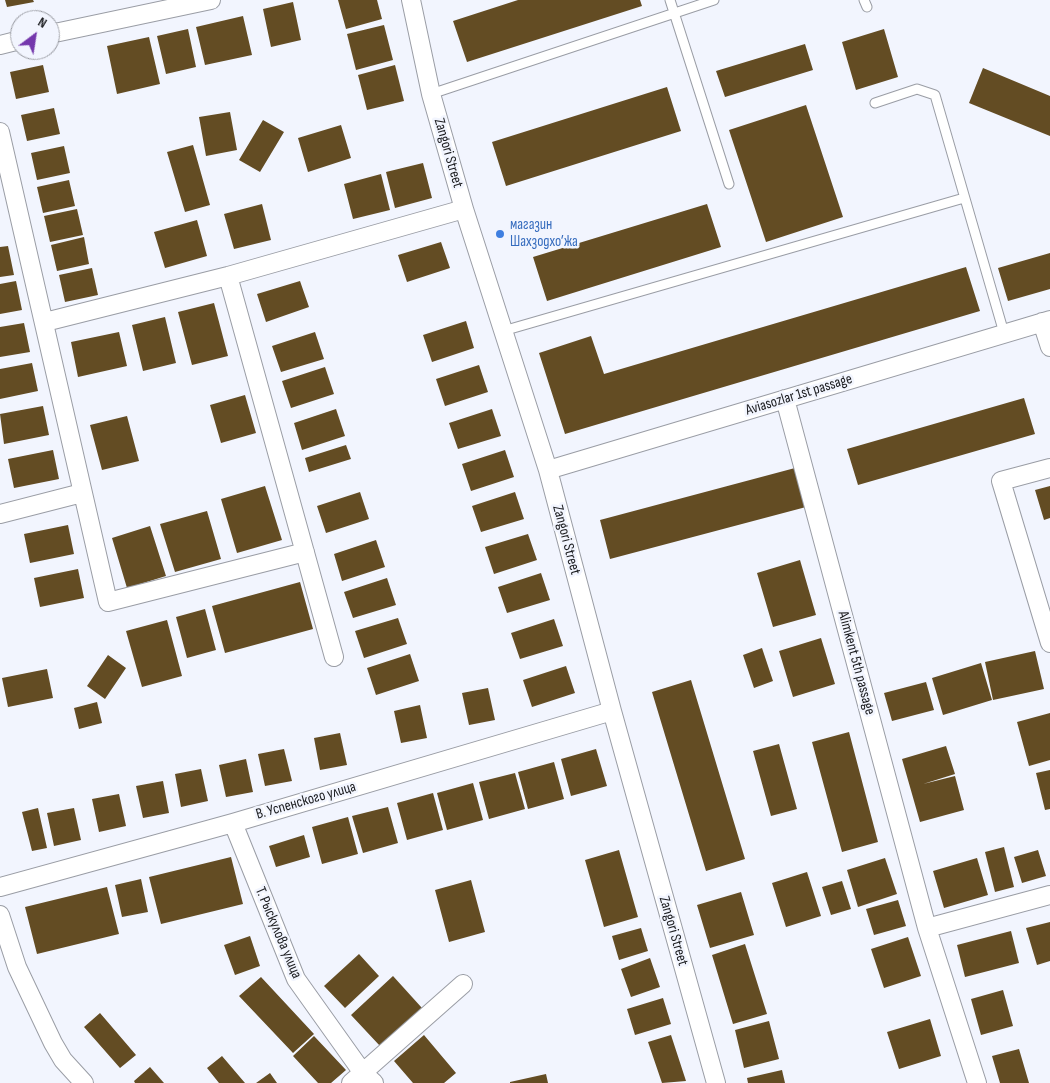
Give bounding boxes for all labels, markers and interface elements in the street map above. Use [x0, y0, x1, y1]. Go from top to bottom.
north arrow [10, 10, 60, 60]
text: N [35, 13, 50, 32]
street label: Zangori Street [429, 116, 467, 190]
place label: магазин Шахзодхо’жа [510, 216, 578, 251]
marker: магазин Шахзодхо’жа [494, 228, 506, 240]
street label: Aviasozlar 1st passage [743, 370, 855, 420]
street label: Zangori Street [548, 503, 584, 577]
street label: Alimkent 5th passage [833, 609, 879, 717]
street label: В. Успенского улица [254, 778, 358, 824]
street label: Т. Рыскулова улица [251, 885, 305, 981]
street label: Zangori Street [654, 894, 692, 968]

